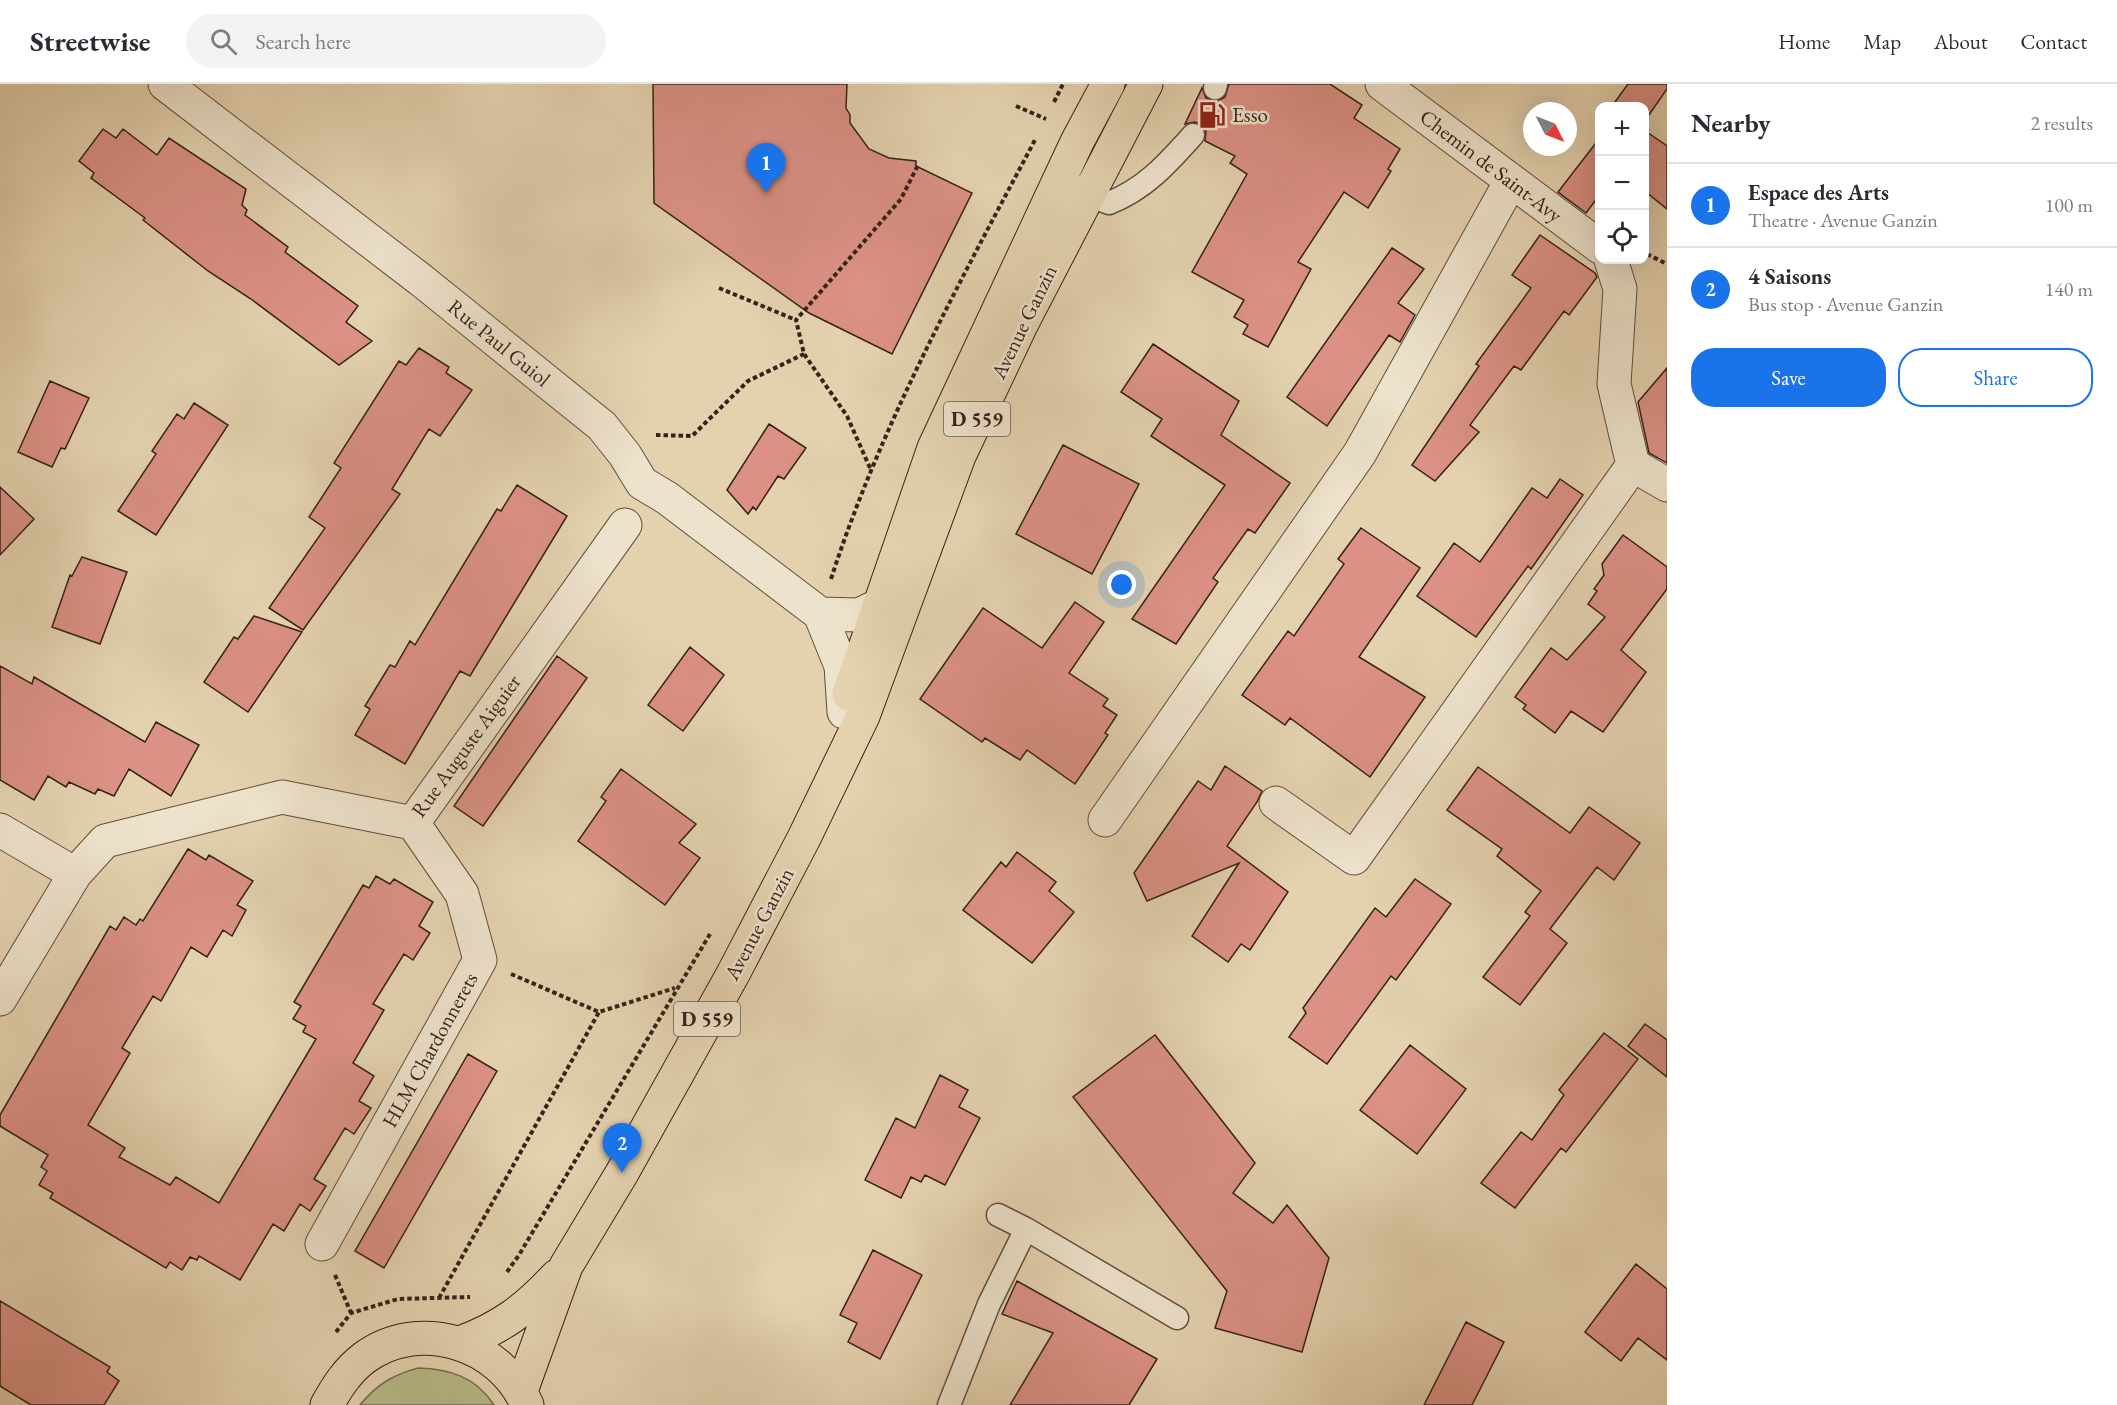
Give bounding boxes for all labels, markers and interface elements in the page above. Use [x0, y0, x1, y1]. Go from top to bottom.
search box [186, 14, 606, 68]
text: Streetwise [30, 23, 150, 59]
icon: search [207, 25, 240, 58]
text: Search here [255, 27, 351, 56]
text: Home [1778, 28, 1830, 55]
text: Map [1863, 28, 1901, 55]
text: About [1934, 28, 1987, 55]
text: Contact [2020, 28, 2087, 55]
fuel station icon: Esso [1197, 100, 1227, 130]
place label: Esso [1232, 101, 1268, 128]
north arrow [1523, 102, 1577, 156]
map controls [1595, 102, 1649, 264]
button: + [1595, 102, 1649, 156]
street label: Chemin de Saint-Avy [1415, 103, 1569, 229]
text: Nearby [1691, 106, 1771, 140]
text: 2 results [2030, 110, 2093, 136]
pin: 1 [746, 144, 786, 193]
button: − [1595, 156, 1649, 210]
text: Espace des Arts [1748, 178, 1889, 207]
text: 1 [1705, 192, 1716, 218]
text: 100 m [2045, 192, 2093, 218]
text: Theatre · Avenue Ganzin [1748, 207, 1938, 233]
button: locate [1595, 210, 1649, 264]
street label: Avenue Ganzin [984, 260, 1063, 384]
text: 4 Saisons [1748, 262, 1831, 291]
text: 2 [1705, 276, 1716, 302]
text: 140 m [2045, 276, 2093, 302]
text: Bus stop · Avenue Ganzin [1748, 291, 1943, 317]
street label: Rue Paul Guiol [443, 293, 556, 392]
button: Save [1691, 348, 1886, 407]
button: Share [1898, 348, 2093, 407]
road number: D 559 [944, 402, 1010, 436]
your location [1107, 570, 1136, 599]
street label: Rue Auguste Aiguier [405, 669, 527, 823]
street label: Avenue Ganzin [717, 863, 799, 985]
street label: HLM Chardonnerets [376, 967, 484, 1132]
road number: D 559 [674, 1002, 740, 1036]
pin: 2 [602, 1124, 642, 1173]

